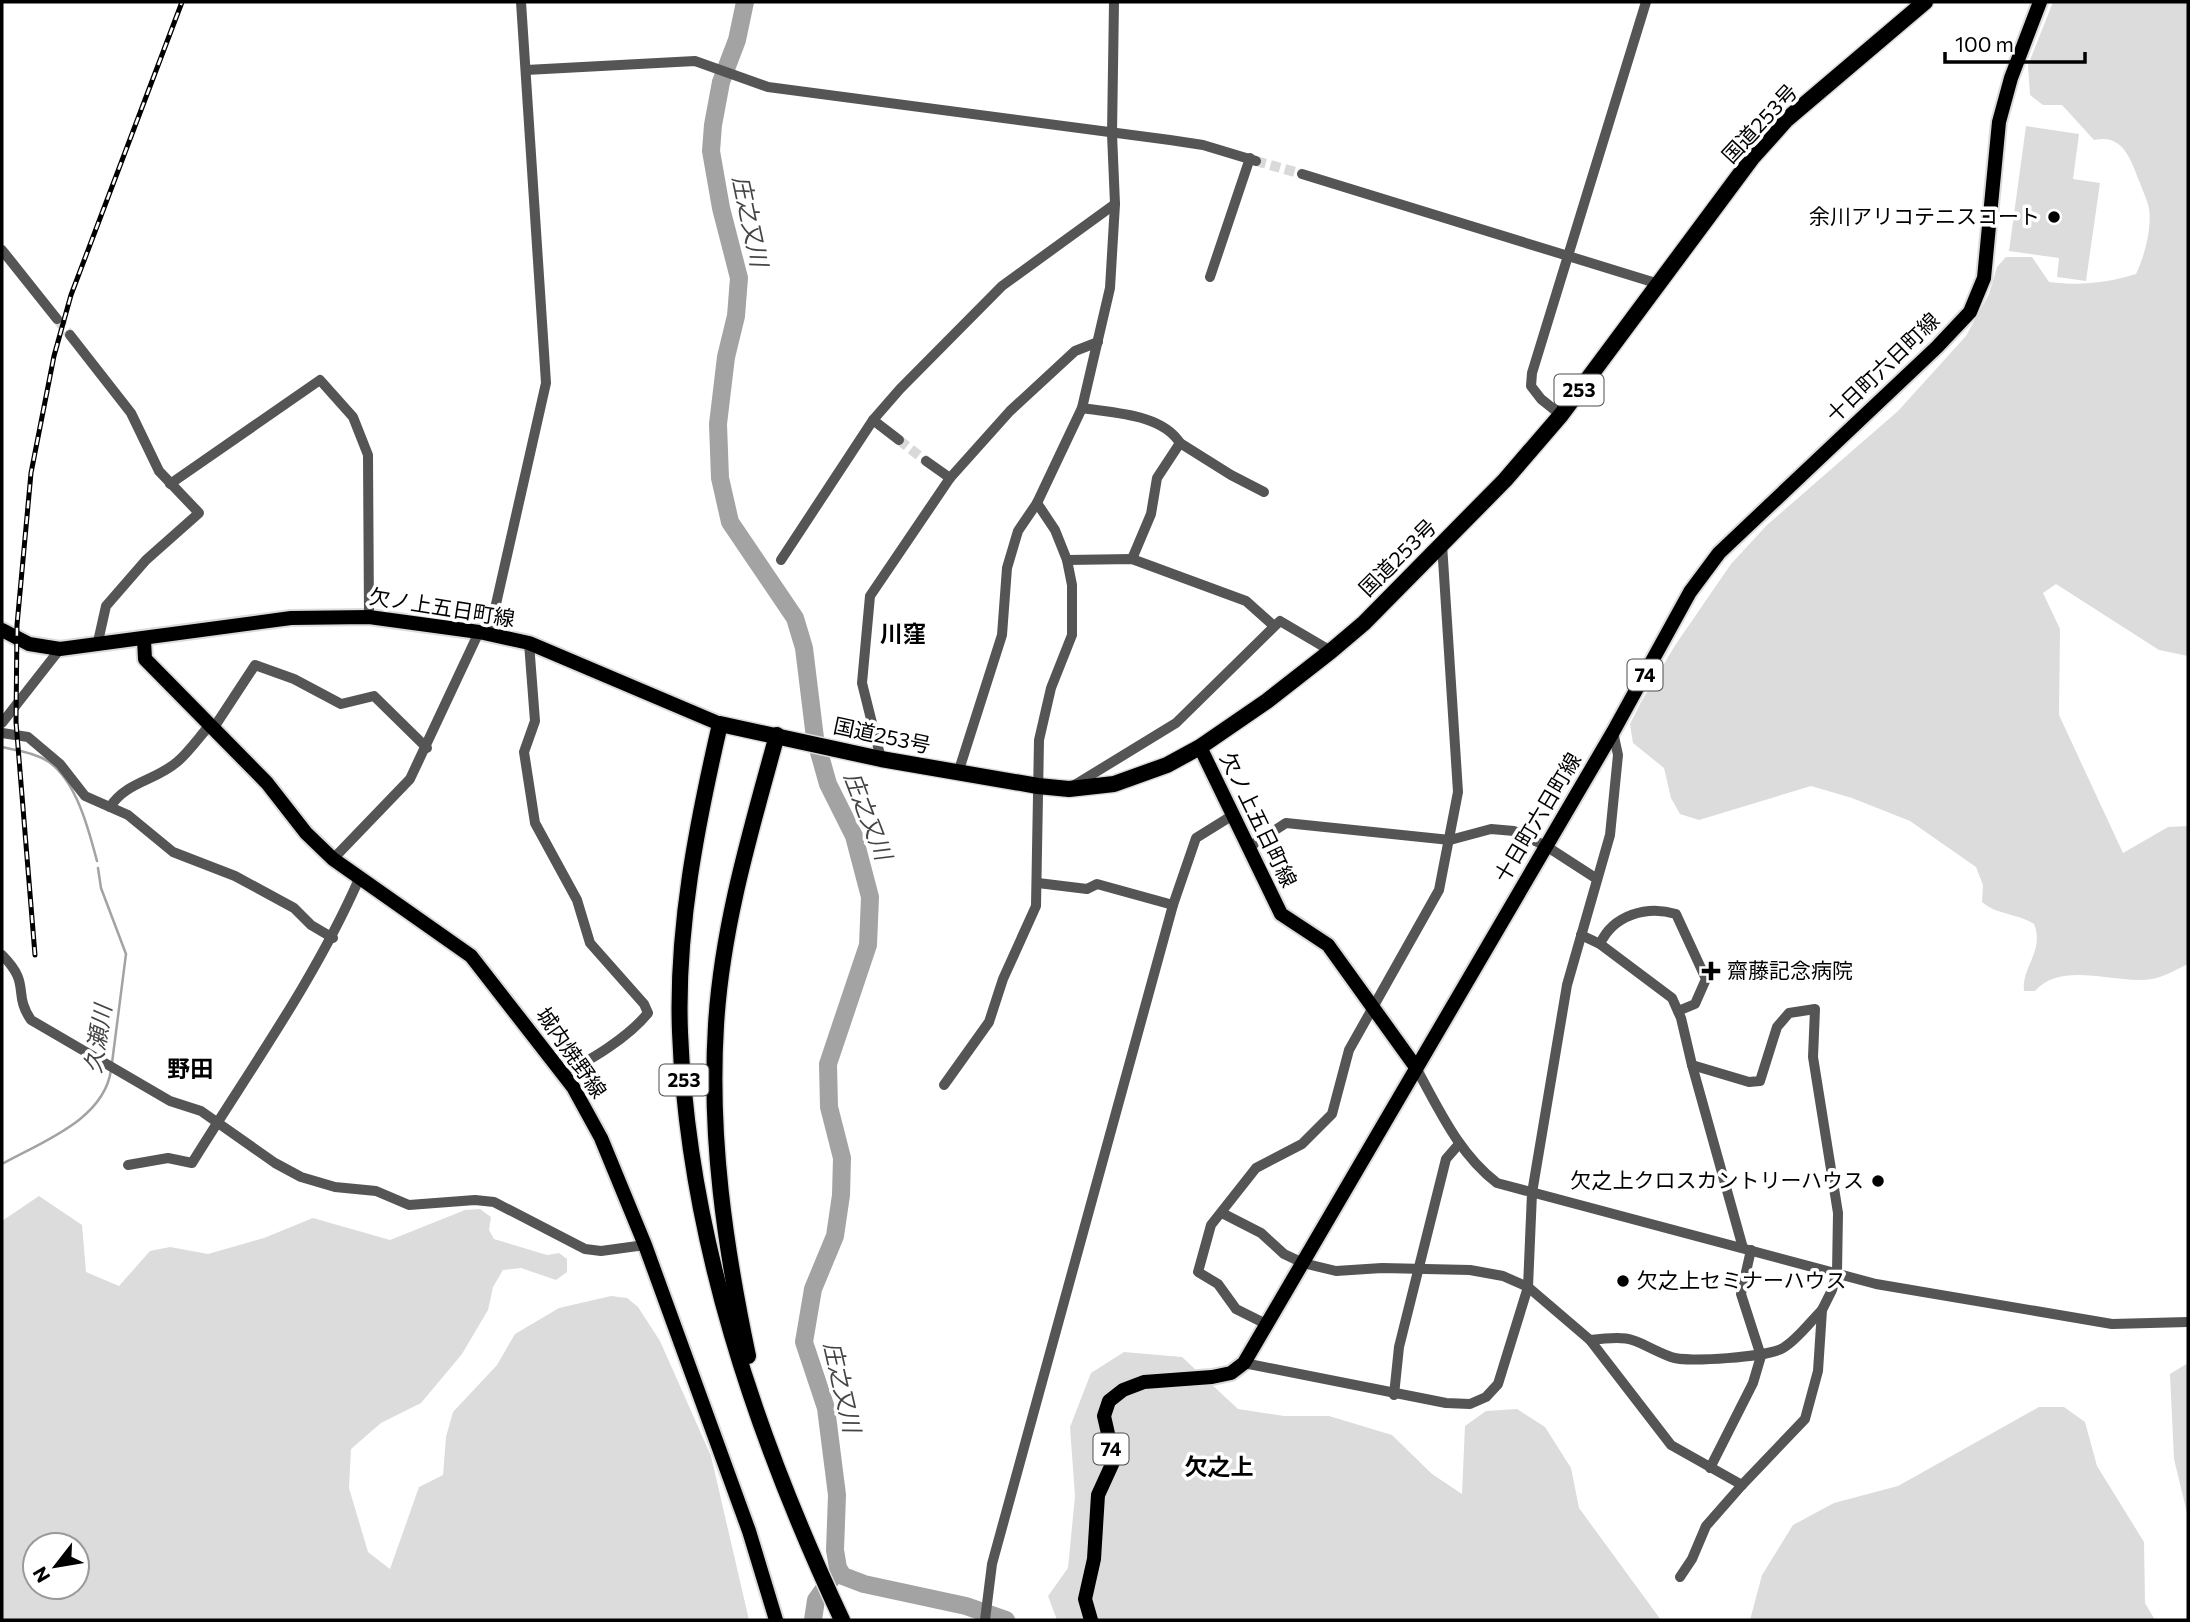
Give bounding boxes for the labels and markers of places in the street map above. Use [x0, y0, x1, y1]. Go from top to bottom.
place label: 余川アリコテニスコート [1809, 203, 2040, 228]
marker: 余川アリコテニスコート [2046, 209, 2062, 225]
place label: 齋藤記念病院 [1727, 957, 1853, 982]
marker: 齋藤記念病院 [1701, 961, 1721, 981]
place label: 欠之上クロスカントリーハウス [1570, 1167, 1864, 1192]
marker: 欠之上クロスカントリーハウス [1870, 1173, 1886, 1189]
place label: 欠之上セミナーハウス [1637, 1267, 1847, 1292]
marker: 欠之上セミナーハウス [1615, 1273, 1631, 1289]

